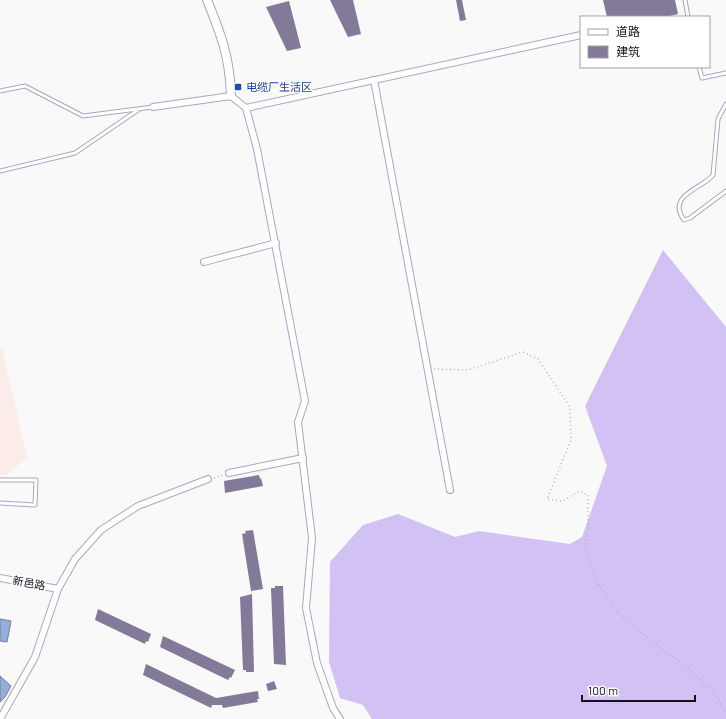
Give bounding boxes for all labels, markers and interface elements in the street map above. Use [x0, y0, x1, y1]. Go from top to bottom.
legend [580, 16, 710, 68]
text: 道路 [616, 24, 640, 38]
text: 建筑 [616, 44, 640, 58]
place label: 电缆厂生活区 [246, 80, 312, 93]
marker: 电缆厂生活区 [233, 82, 243, 92]
street label: 新邑路 [12, 573, 46, 592]
scale bar [582, 677, 695, 703]
text: 100 m [588, 683, 618, 697]

